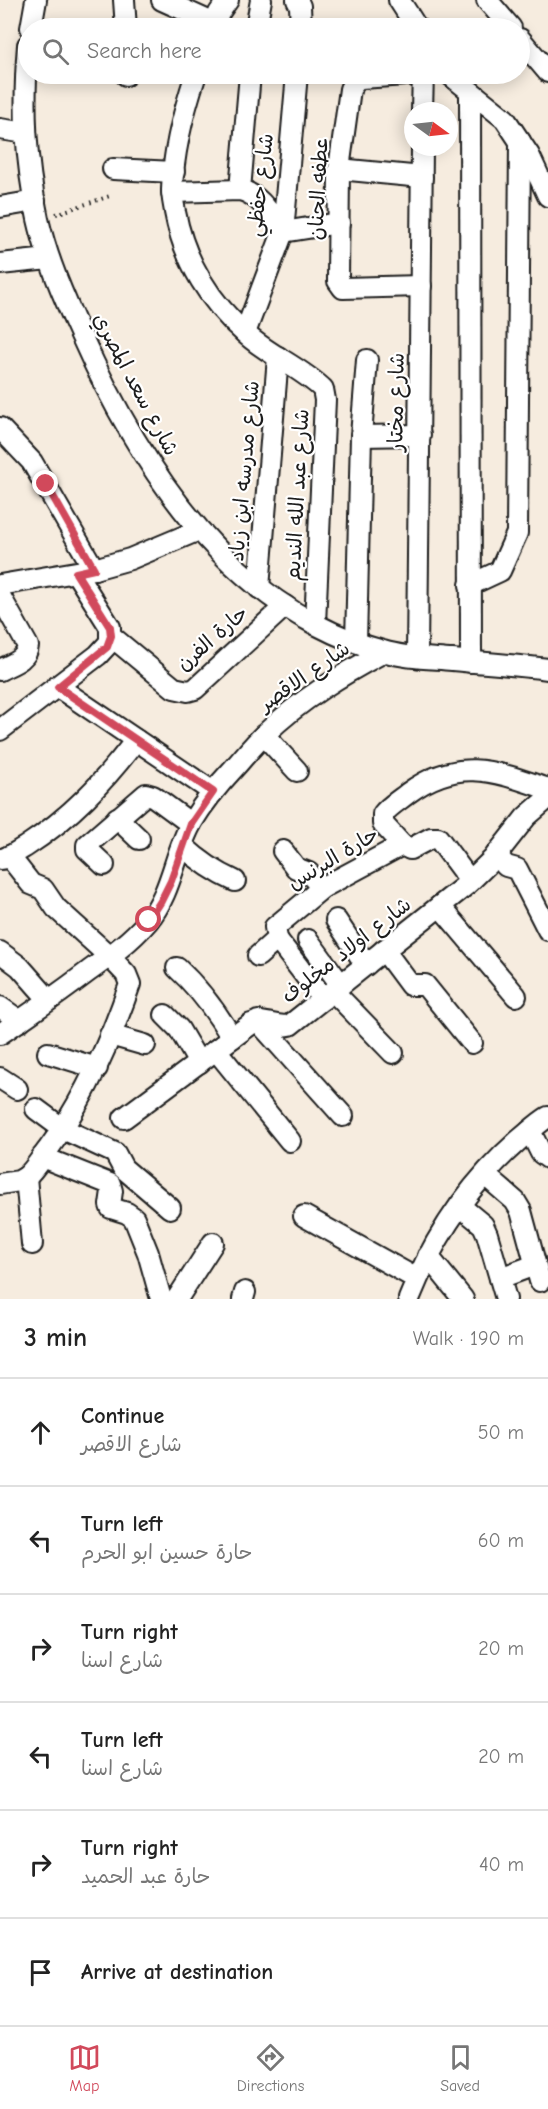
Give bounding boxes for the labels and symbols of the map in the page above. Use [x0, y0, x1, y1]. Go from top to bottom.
north arrow [404, 102, 458, 156]
street label: شارع حفظي [242, 132, 285, 239]
street label: عطفه الحنان [303, 137, 333, 241]
street label: شارع سعد المصري [86, 309, 184, 461]
street label: شارع مختار [383, 352, 412, 454]
street label: شارع مدرسه ابن زياد [224, 380, 267, 563]
street label: شارع عبد الله النديم [281, 408, 317, 582]
route end [32, 470, 58, 496]
street label: حارة الفرن [171, 600, 253, 676]
street label: شارع الاقصر [252, 636, 356, 720]
street label: حارة البرنس [283, 822, 383, 895]
street label: شارع اولاد مخلوف [276, 892, 417, 1010]
route start [135, 906, 161, 932]

